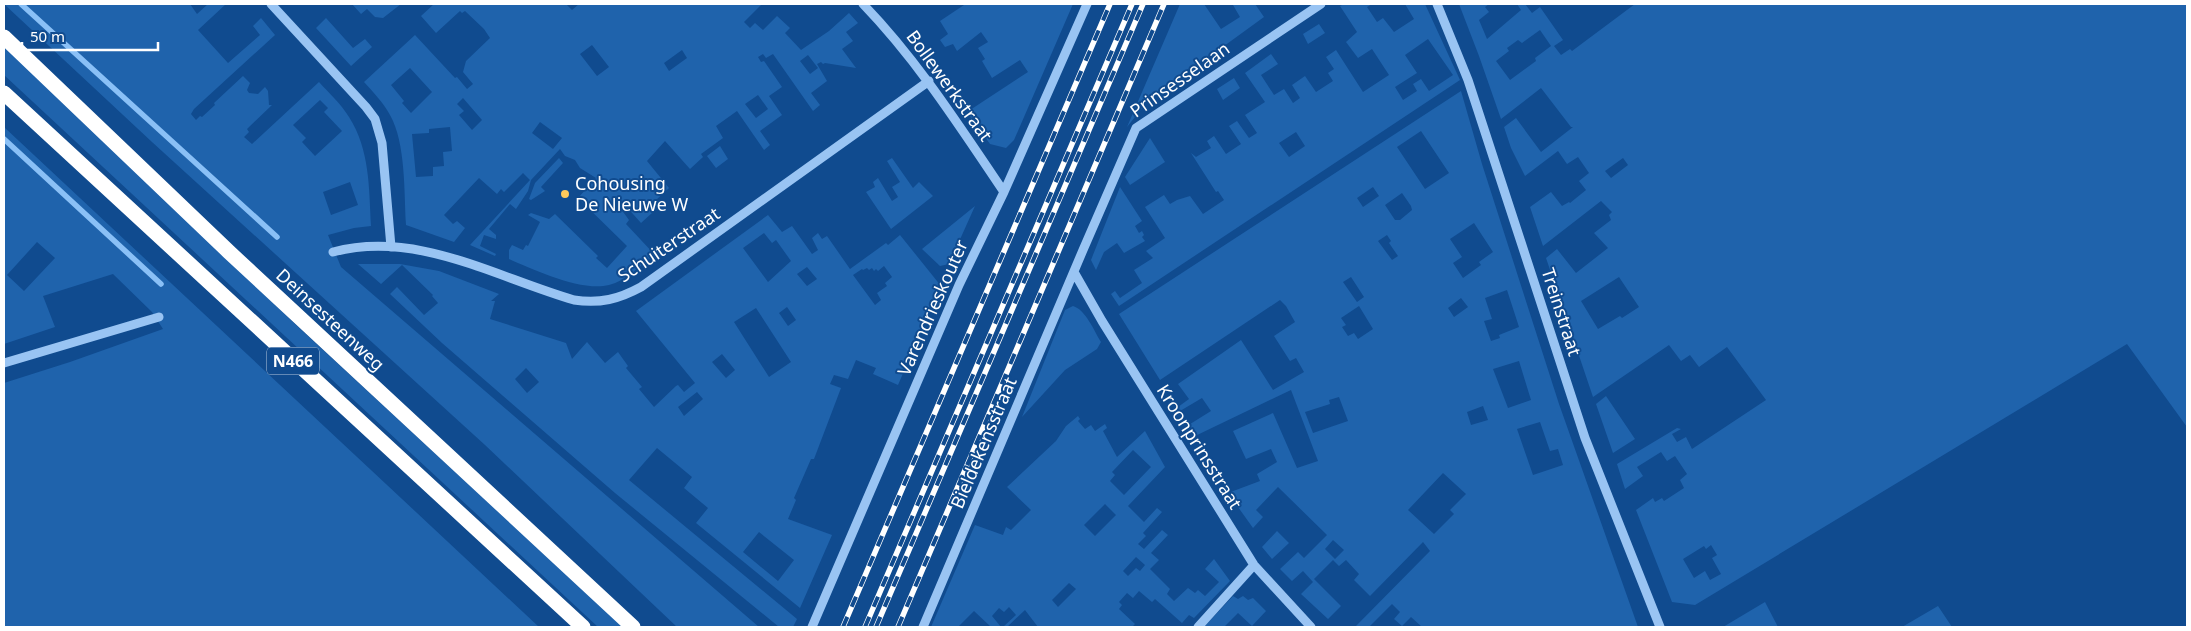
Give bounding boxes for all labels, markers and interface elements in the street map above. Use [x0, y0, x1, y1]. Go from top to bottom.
scale bar [22, 20, 159, 52]
street label: Bollewerkstraat [901, 25, 999, 146]
text: 50 m [30, 26, 65, 46]
street label: Prinsesselaan [1125, 36, 1234, 122]
place label: Cohousing De Nieuwe W [575, 171, 689, 216]
marker: Cohousing De Nieuwe W [559, 188, 571, 200]
street label: Schuiterstraat [613, 201, 725, 287]
street label: Varendrieskouter [891, 235, 973, 379]
street label: Deinsesteenweg [271, 263, 390, 376]
street label: Treinstraat [1536, 265, 1588, 359]
road number: N466 [267, 348, 319, 374]
street label: Bieldekensstraat [945, 373, 1022, 512]
street label: Kroonprinsstraat [1152, 380, 1248, 514]

